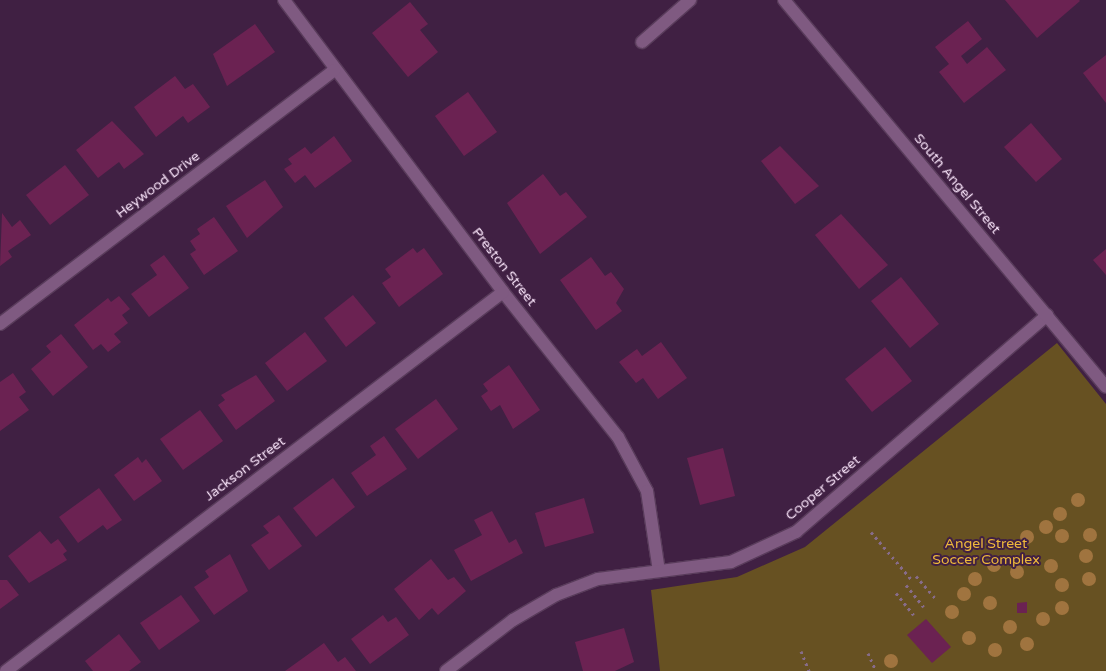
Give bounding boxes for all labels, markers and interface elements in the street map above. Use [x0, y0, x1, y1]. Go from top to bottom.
street label: South Angel Street [910, 130, 1004, 238]
street label: Heywood Drive [113, 148, 203, 222]
street label: Preston Street [468, 224, 540, 310]
street label: Jackson Street [201, 433, 289, 505]
street label: Cooper Street [782, 452, 864, 524]
park label: Angel Street Soccer Complex [932, 536, 1040, 568]

